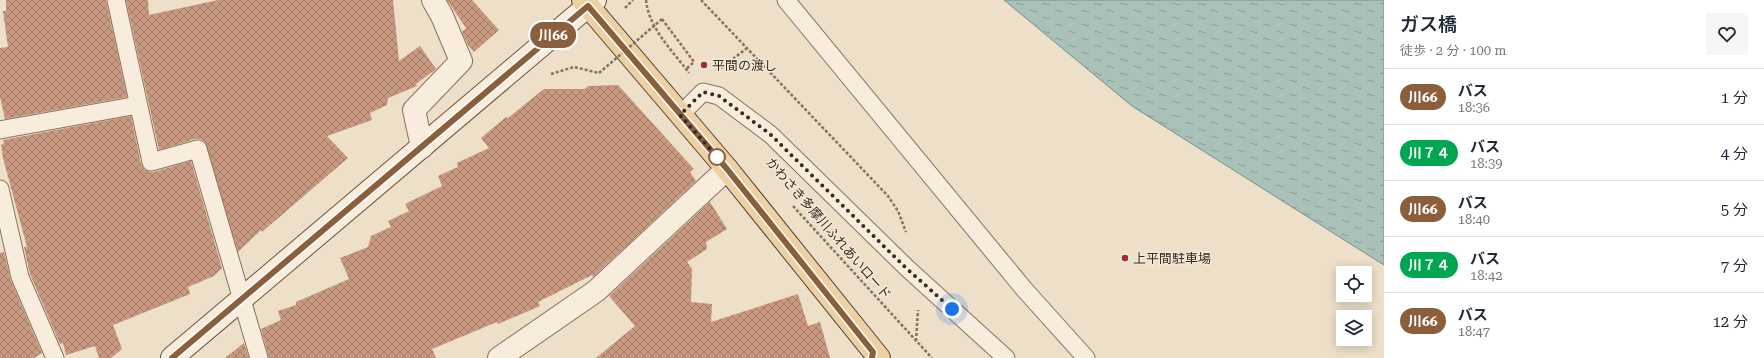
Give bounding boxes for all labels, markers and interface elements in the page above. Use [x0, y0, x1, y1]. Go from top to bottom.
text: ガス橋 [1400, 13, 1457, 36]
button: heart [1706, 13, 1748, 55]
line badge: 川66 [530, 22, 576, 48]
text: 川66 [538, 27, 568, 43]
text: 徒歩 · 2 分 · 100 m [1400, 43, 1506, 58]
place label: 平間の渡し [712, 58, 777, 73]
marker: 平間の渡し [699, 60, 709, 70]
text: バス [1458, 82, 1488, 100]
text: 川66 [1408, 89, 1438, 105]
text: 1 分 [1721, 89, 1748, 107]
text: 18:36 [1458, 100, 1490, 115]
text: バス [1470, 138, 1500, 156]
text: 川７４ [1408, 145, 1450, 161]
text: 4 分 [1721, 145, 1748, 163]
unlabelled marker [708, 148, 726, 166]
street label: かわさき多摩川ふれあいロード [763, 155, 894, 302]
text: 18:39 [1470, 156, 1502, 171]
text: バス [1458, 194, 1488, 212]
text: 川66 [1408, 201, 1438, 217]
text: 5 分 [1721, 201, 1748, 219]
text: 18:40 [1458, 212, 1490, 227]
text: バス [1470, 250, 1500, 268]
place label: 上平間駐車場 [1133, 251, 1211, 266]
marker: 上平間駐車場 [1120, 253, 1130, 263]
text: 川７４ [1408, 257, 1450, 273]
text: 7 分 [1721, 257, 1748, 275]
map controls [1336, 266, 1372, 346]
button: locate [1336, 266, 1372, 302]
text: 18:42 [1470, 268, 1502, 283]
your location [942, 299, 962, 319]
text: バス [1458, 306, 1488, 324]
button: layers [1336, 310, 1372, 346]
text: 川66 [1408, 313, 1438, 329]
text: 12 分 [1712, 313, 1748, 331]
text: 18:47 [1458, 324, 1490, 339]

